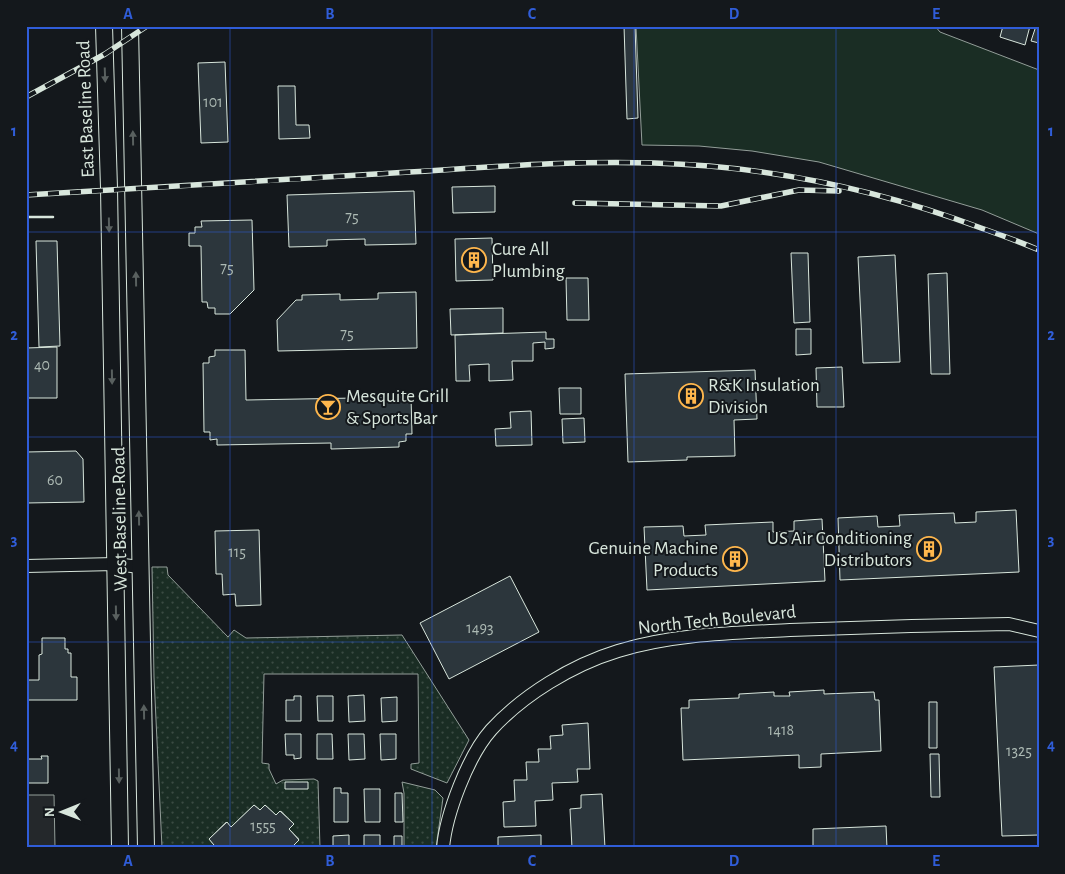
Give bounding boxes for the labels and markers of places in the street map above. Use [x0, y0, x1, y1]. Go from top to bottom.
place label: Cure All Plumbing [492, 240, 565, 281]
building icon: Cure All Plumbing [461, 247, 487, 273]
place label: R&K Insulation Division [708, 376, 820, 417]
building icon: R&K Insulation Division [678, 383, 704, 409]
place label: Mesquite Grill & Sports Bar [346, 387, 449, 428]
bar icon: Mesquite Grill & Sports Bar [315, 394, 341, 420]
place label: US Air Conditioning Distributors [767, 529, 913, 570]
building icon: US Air Conditioning Distributors [916, 536, 942, 562]
place label: Genuine Machine Products [589, 539, 718, 580]
building icon: Genuine Machine Products [722, 546, 748, 572]

